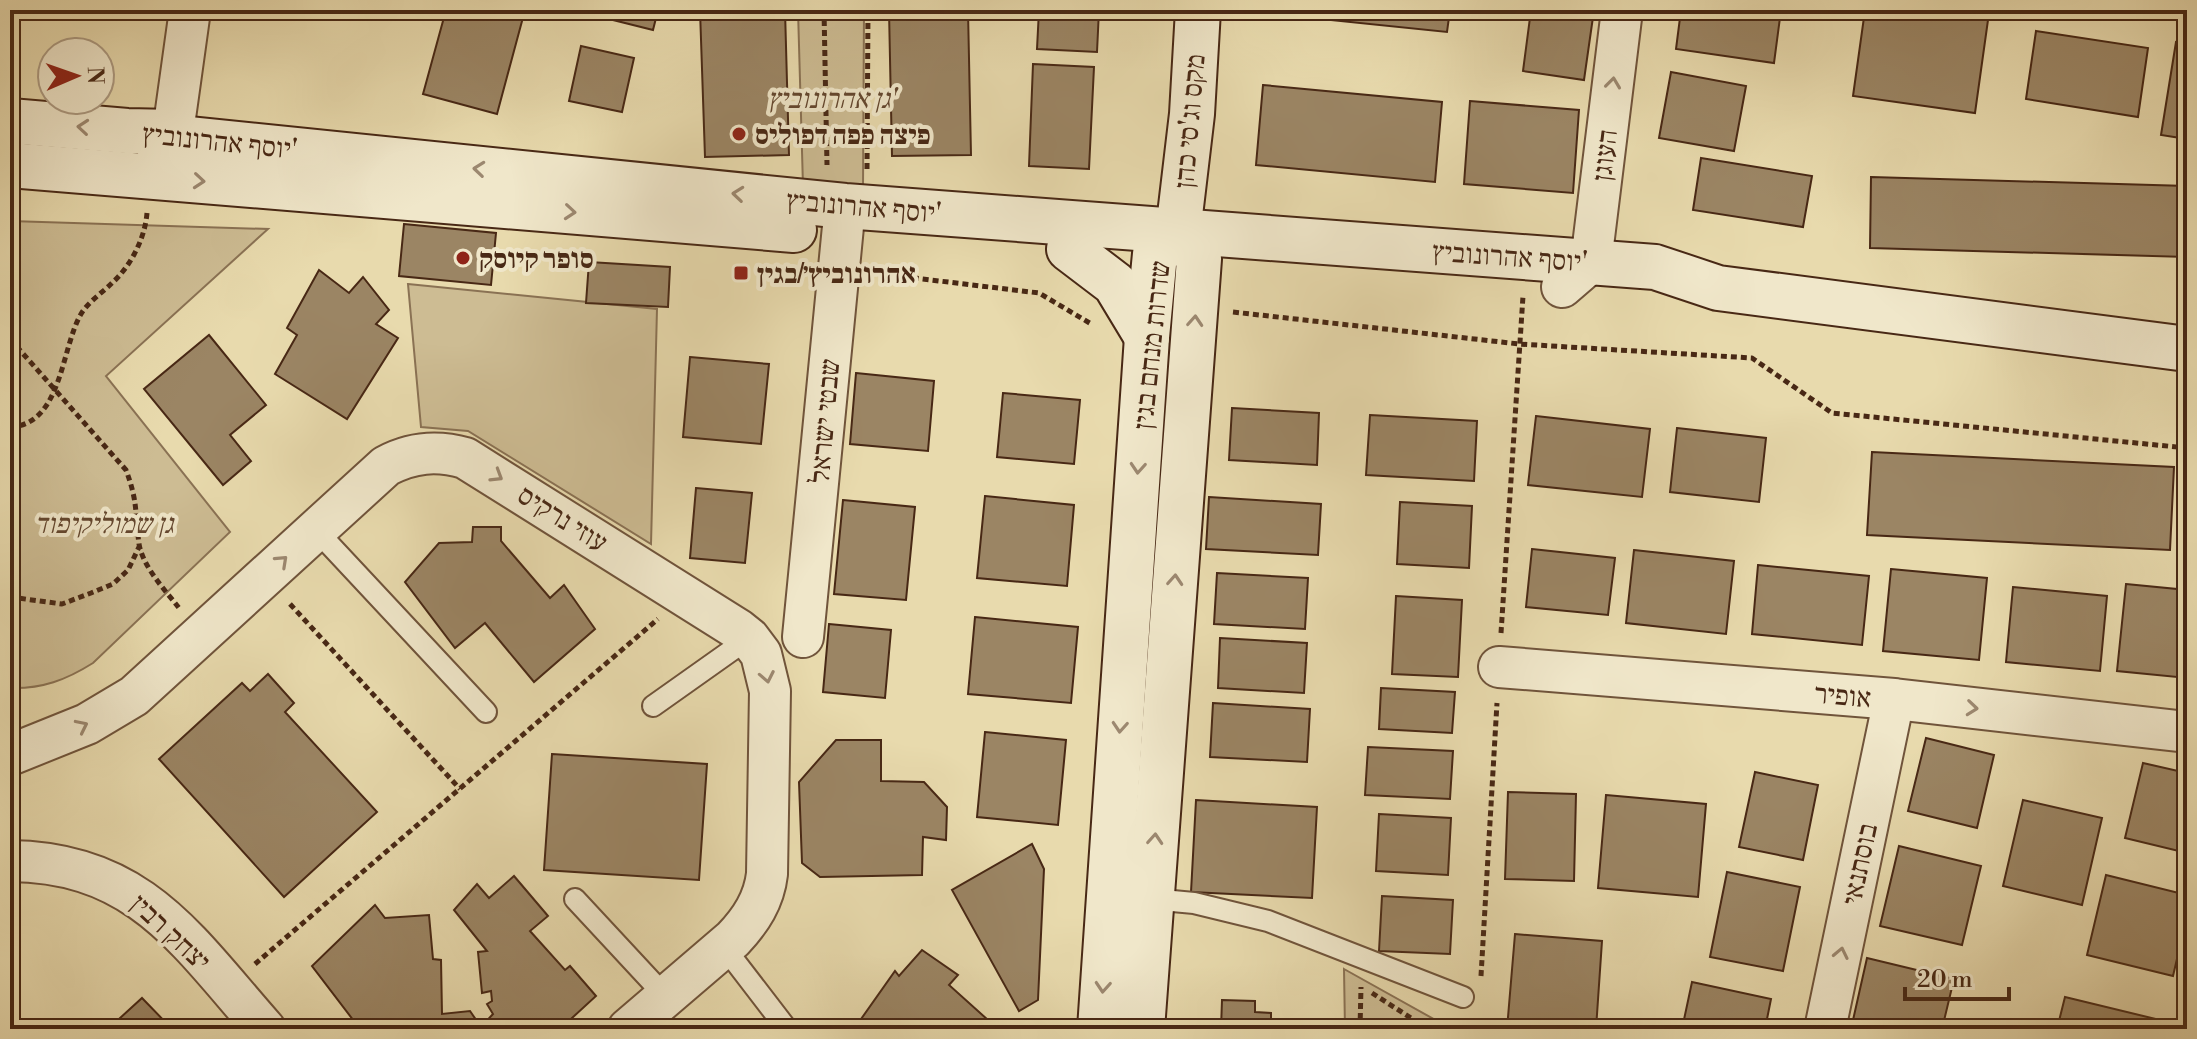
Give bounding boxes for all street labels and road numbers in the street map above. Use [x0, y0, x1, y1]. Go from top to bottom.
street label: מקס וג'סי כהן [1167, 53, 1214, 190]
street label: יוסף אהרונוביץ' [141, 117, 299, 168]
street label: העוגן [1585, 127, 1626, 183]
street label: יוסף אהרונוביץ' [785, 183, 943, 232]
street label: יוסף אהרונוביץ' [1431, 235, 1589, 280]
street label: שדרות מנחם בגין [1126, 259, 1179, 431]
street label: שבטי ישראל [803, 357, 848, 485]
street label: עוזי נרקיס [511, 478, 614, 560]
street label: אופיר [1813, 677, 1873, 716]
street label: בוסתנאי [1835, 820, 1886, 909]
street label: יצחק רבין [123, 887, 217, 979]

